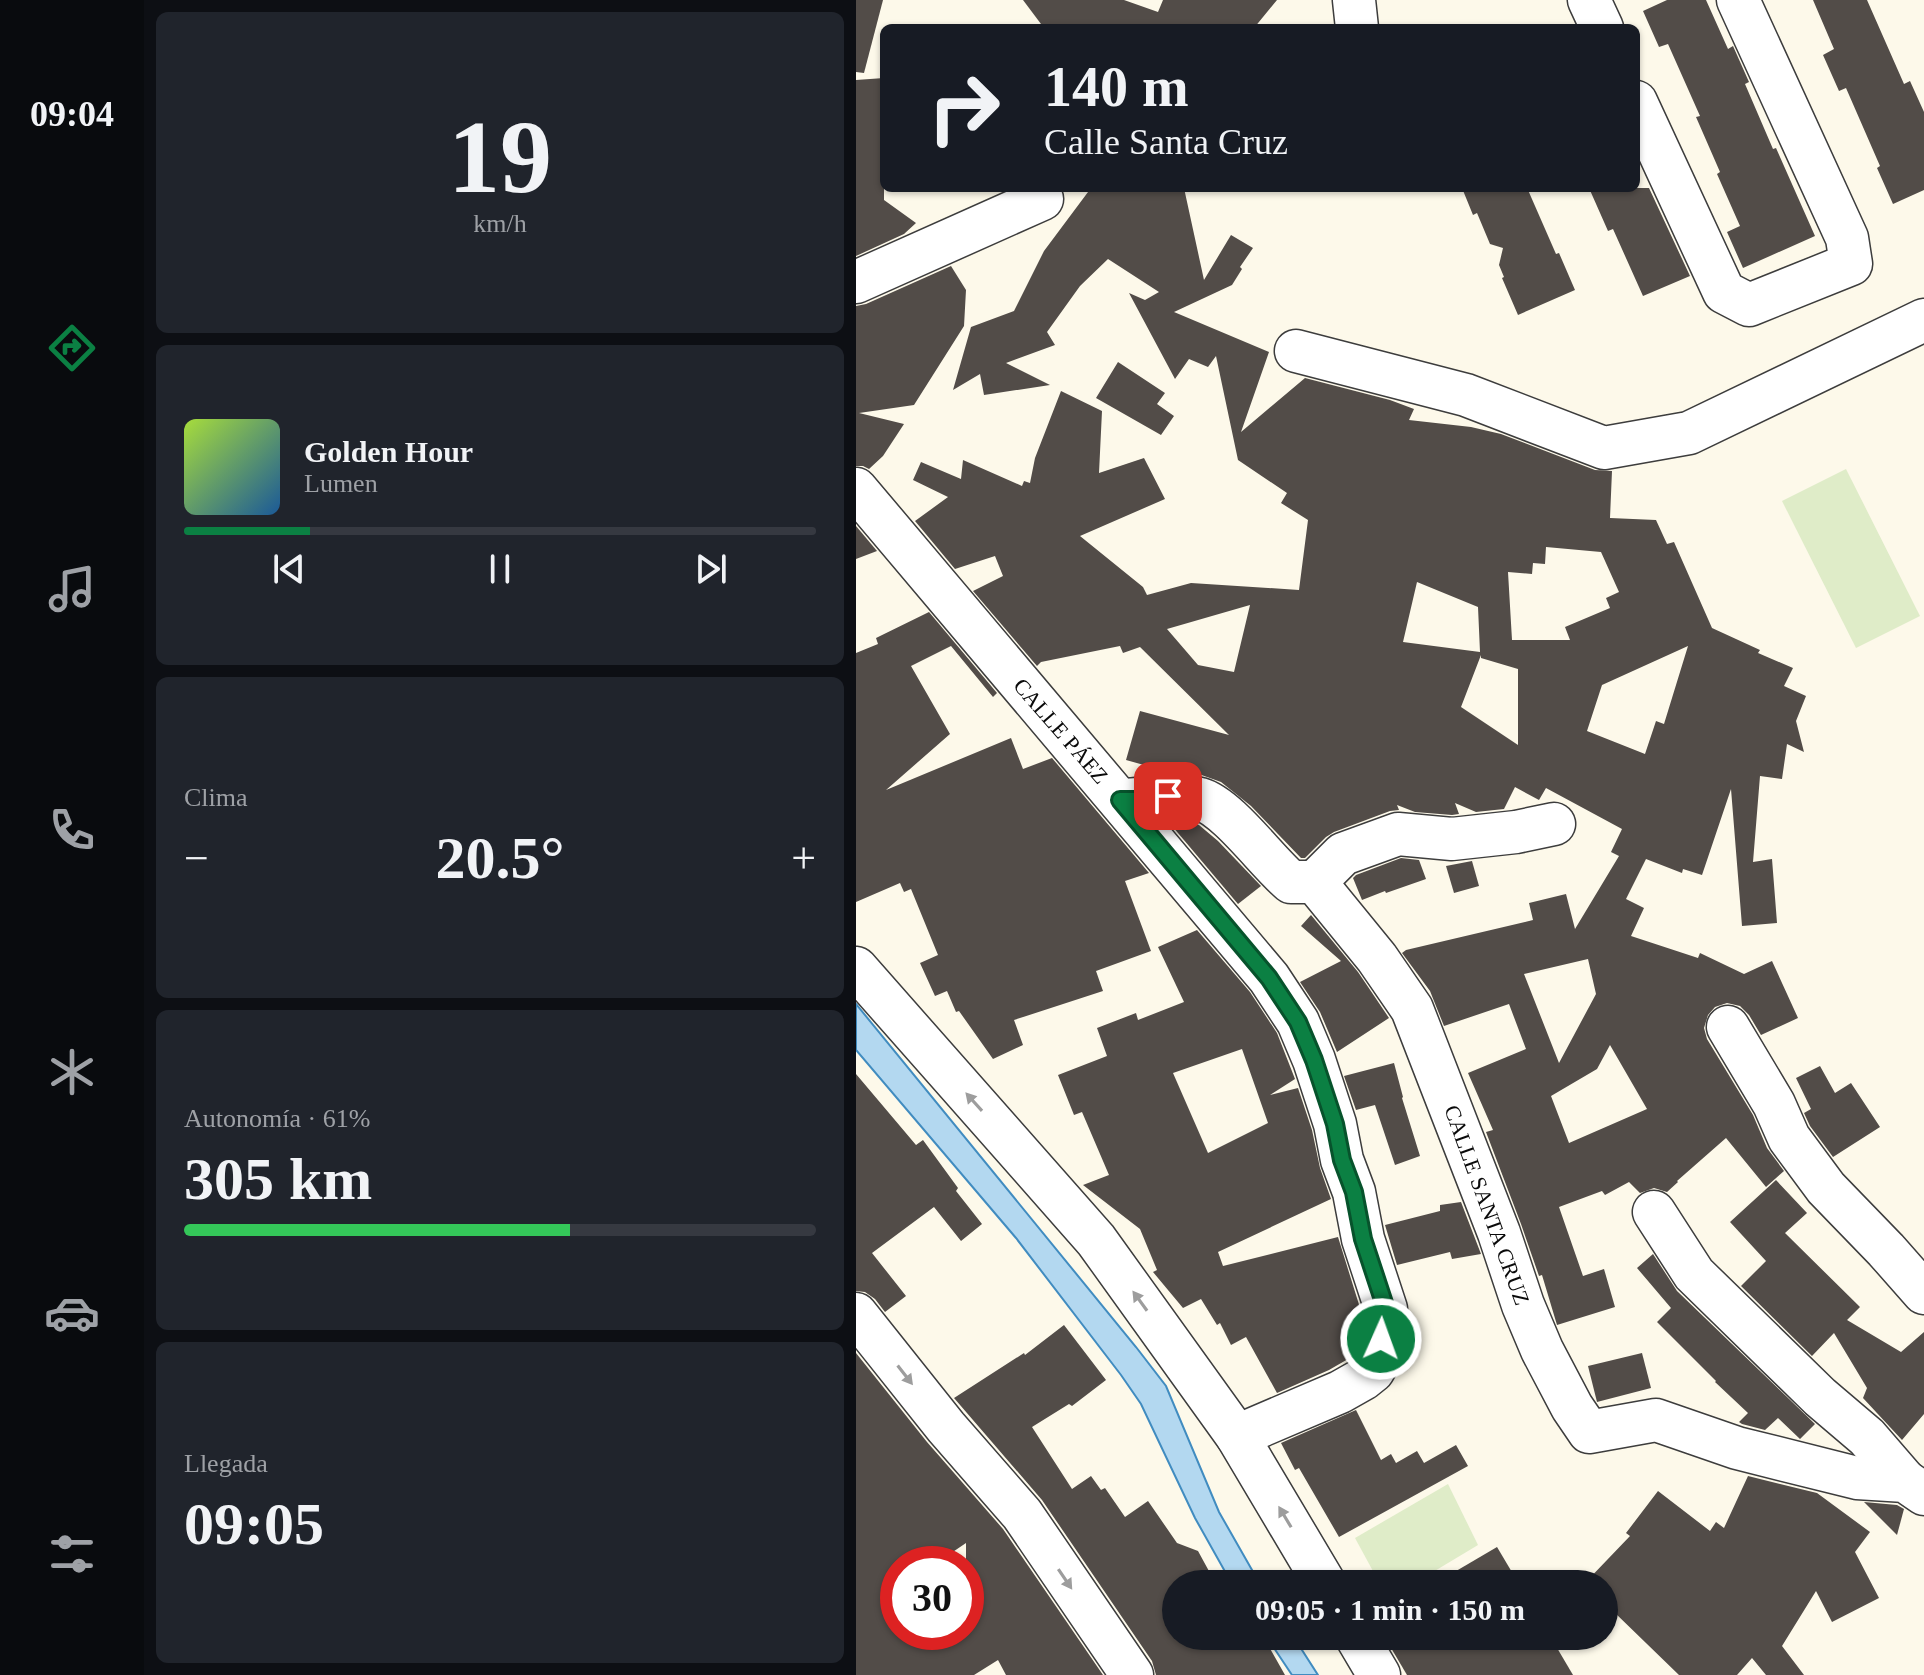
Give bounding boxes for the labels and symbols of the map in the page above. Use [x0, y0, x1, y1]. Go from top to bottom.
street label: CALLE PÁEZ [1008, 673, 1114, 789]
pin [1134, 762, 1202, 830]
one-way arrow [965, 1093, 983, 1112]
street label: CALLE SANTA CRUZ [1439, 1102, 1535, 1308]
one-way arrow [1133, 1291, 1148, 1312]
position arrow [1339, 1297, 1423, 1381]
one-way arrow [896, 1365, 912, 1385]
one-way arrow [1278, 1506, 1292, 1528]
speed limit sign: 30 [880, 1546, 984, 1650]
one-way arrow [1057, 1568, 1072, 1590]

